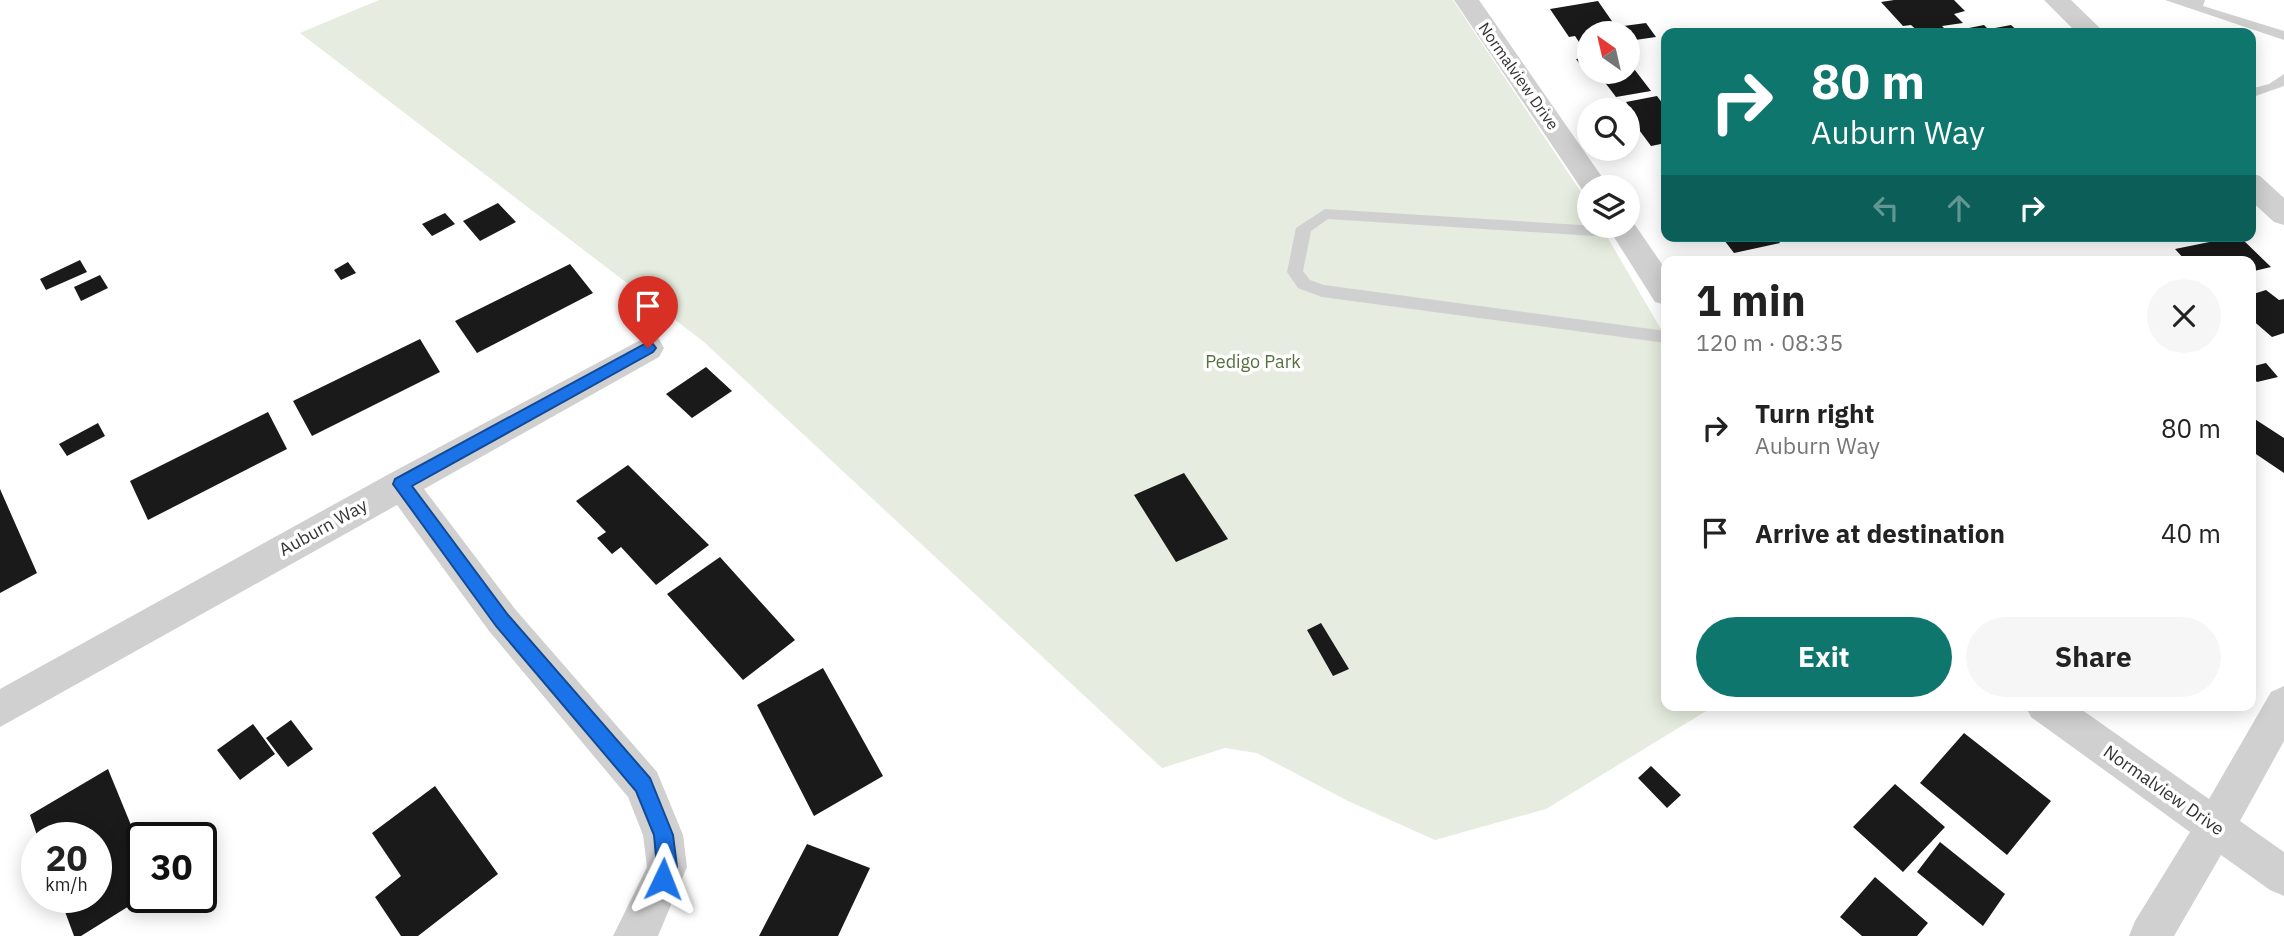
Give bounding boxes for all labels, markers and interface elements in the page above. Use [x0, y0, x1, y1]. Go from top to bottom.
street label: Normalview Drive [1474, 18, 1564, 134]
north arrow [1577, 21, 1640, 84]
map controls [1577, 21, 1640, 238]
text: 80 m [1811, 49, 1925, 112]
icon: right [1696, 56, 1787, 147]
button: search [1577, 98, 1640, 161]
text: Auburn Way [1811, 111, 1985, 153]
button: layers [1577, 175, 1640, 238]
icon: left [1867, 189, 1905, 227]
icon: ahead [1940, 189, 1978, 227]
icon: right [2013, 189, 2051, 227]
text: 1 min [1696, 273, 1806, 328]
pin [618, 276, 678, 348]
button: close [2147, 279, 2221, 353]
icon: arrive [629, 287, 667, 325]
text: 120 m · 08:35 [1696, 327, 1843, 357]
park label: Pedigo Park [1205, 350, 1301, 373]
text: Turn right [1755, 396, 1874, 430]
icon: right [1696, 409, 1734, 447]
text: 80 m [2161, 411, 2221, 445]
text: Auburn Way [1755, 430, 1880, 460]
street label: Auburn Way [275, 493, 371, 561]
icon: arrive [1696, 514, 1734, 552]
text: Arrive at destination [1755, 516, 2005, 550]
text: 40 m [2161, 516, 2221, 550]
button: Exit [1696, 617, 1952, 697]
button: Share [1966, 617, 2221, 697]
street label: Normalview Drive [2099, 740, 2229, 840]
speed limit sign: 30 [126, 822, 217, 913]
text: 20 [45, 835, 88, 881]
position arrow [626, 842, 700, 916]
text: km/h [45, 873, 88, 896]

